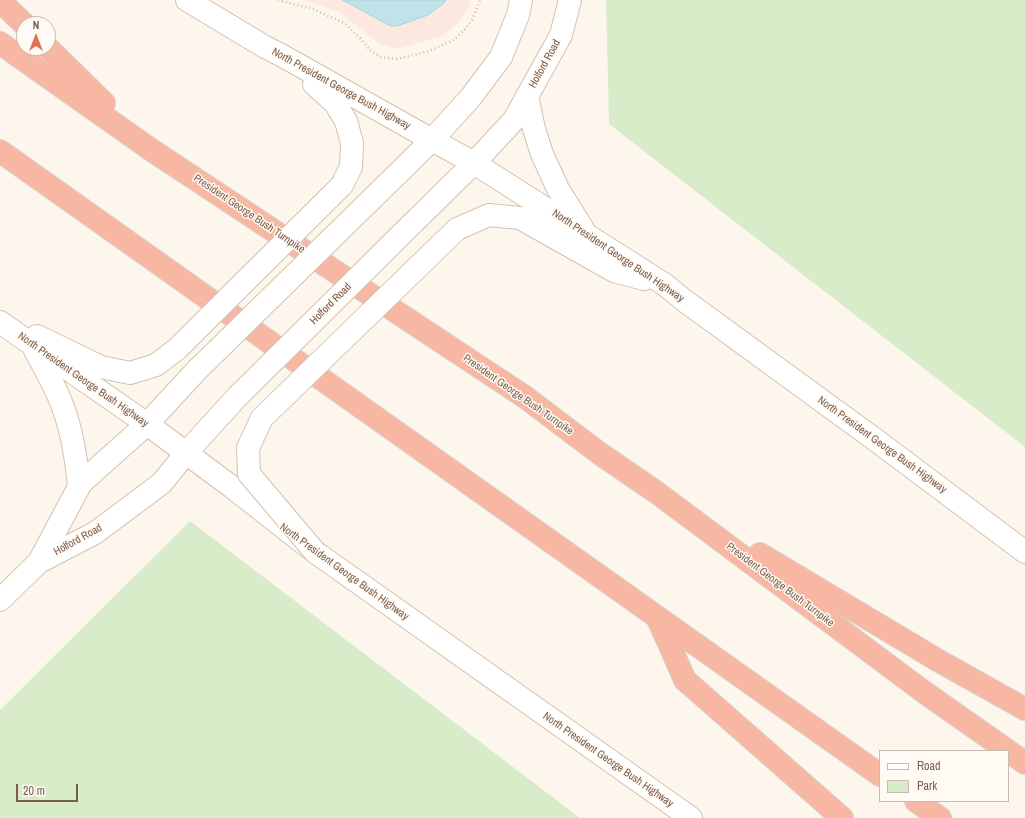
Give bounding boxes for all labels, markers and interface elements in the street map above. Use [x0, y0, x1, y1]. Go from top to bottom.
north arrow [16, 16, 56, 56]
text: N [33, 18, 39, 32]
street label: Holford Road [526, 38, 564, 90]
street label: North President George Bush Highway [269, 45, 413, 133]
street label: President George Bush Turnpike [191, 172, 307, 256]
street label: North President George Bush Highway [549, 207, 687, 305]
street label: Holford Road [308, 281, 354, 327]
street label: North President George Bush Highway [15, 330, 151, 430]
street label: President George Bush Turnpike [460, 352, 576, 438]
street label: North President George Bush Highway [815, 394, 949, 496]
street label: Holford Road [52, 521, 104, 559]
street label: North President George Bush Highway [277, 521, 411, 623]
street label: President George Bush Turnpike [723, 540, 837, 630]
street label: North President George Bush Highway [540, 710, 676, 810]
legend [879, 750, 1009, 802]
text: Road [917, 758, 941, 774]
scale bar [18, 776, 80, 802]
text: Park [917, 778, 937, 794]
text: 20 m [23, 783, 45, 799]

